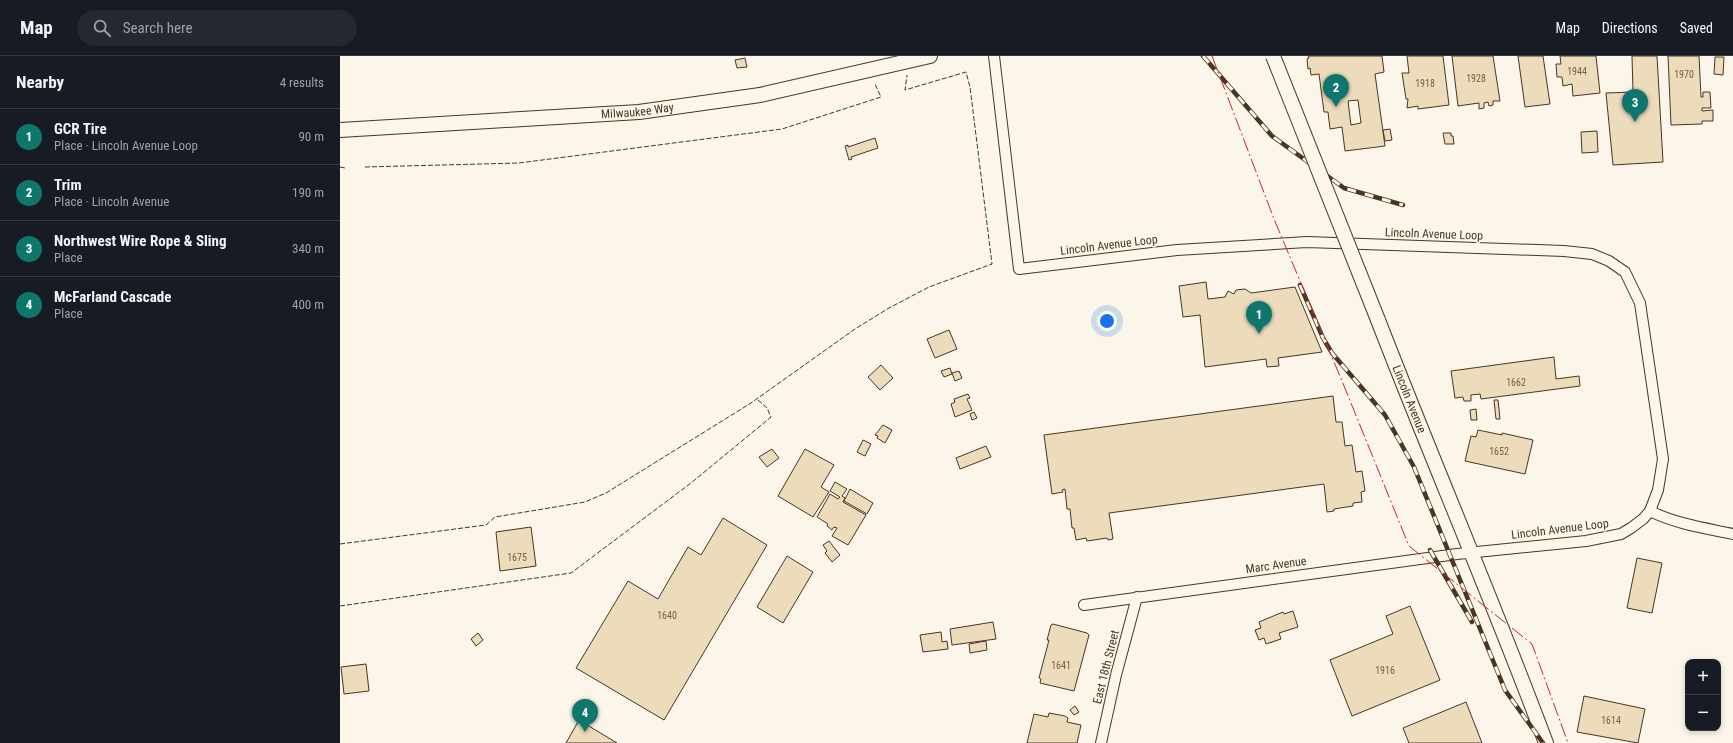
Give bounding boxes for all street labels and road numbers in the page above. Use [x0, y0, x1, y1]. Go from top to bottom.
street label: Milwaukee Way [601, 100, 675, 121]
street label: Lincoln Avenue Loop [1385, 225, 1483, 243]
street label: Lincoln Avenue Loop [1059, 232, 1159, 258]
street label: Lincoln Avenue [1389, 363, 1429, 435]
street label: Lincoln Avenue Loop [1510, 516, 1610, 542]
street label: Marc Avenue [1245, 554, 1308, 576]
street label: East 18th Street [1090, 628, 1122, 705]

